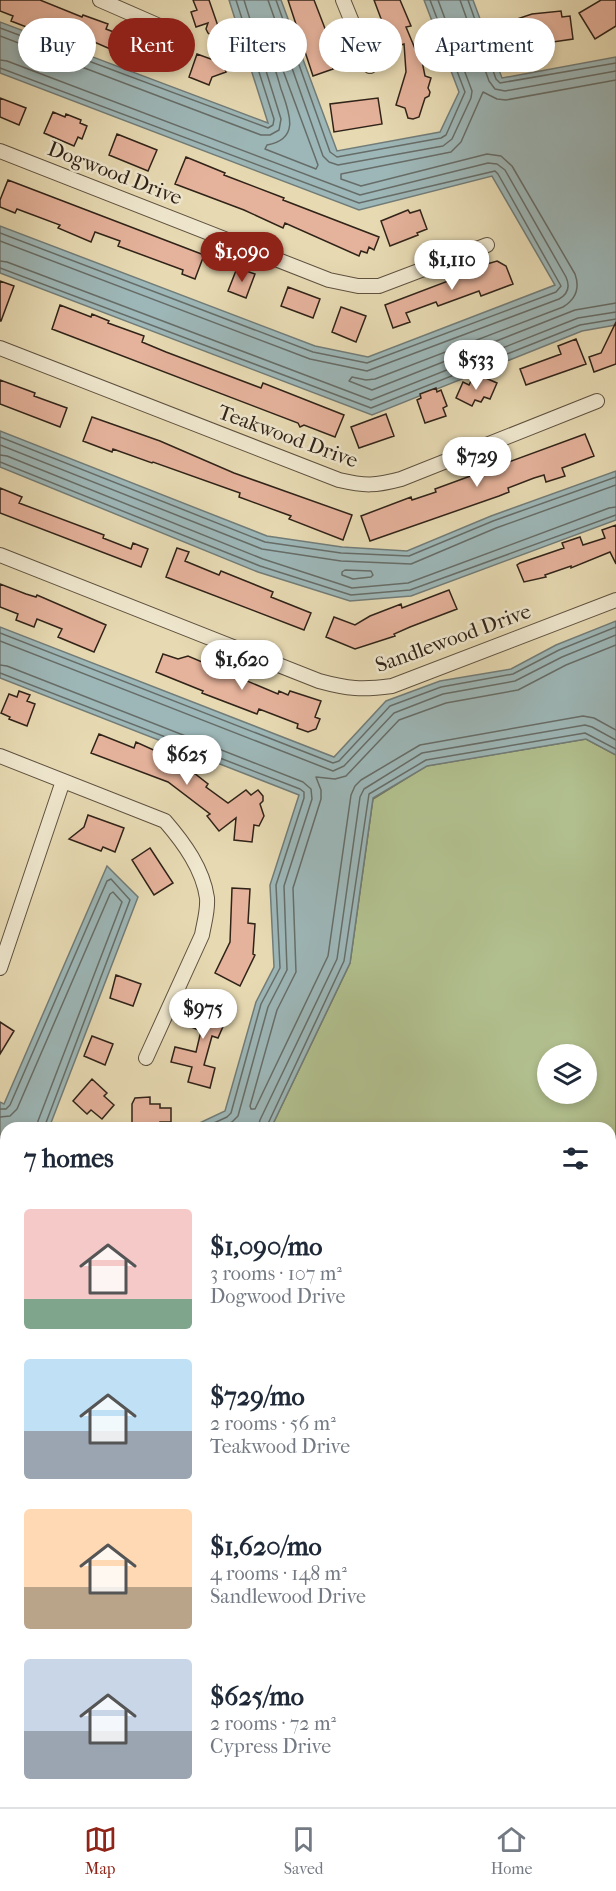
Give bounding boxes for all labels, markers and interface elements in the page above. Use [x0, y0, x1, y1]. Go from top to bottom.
chip: Buy [18, 18, 96, 72]
chip: Rent [108, 18, 195, 72]
chip: Filters [207, 18, 307, 72]
chip: New [319, 18, 402, 72]
chip: Apartment [414, 18, 555, 72]
street label: Dogwood Drive [44, 136, 186, 210]
pin: $1,090 [193, 232, 291, 283]
text: $1,090 [215, 240, 269, 263]
pin: $1,110 [403, 240, 501, 291]
text: $1,110 [428, 248, 476, 271]
pin: $533 [440, 340, 512, 391]
text: $533 [458, 348, 494, 371]
street label: Teakwood Drive [215, 400, 361, 472]
pin: $729 [441, 437, 513, 488]
text: $729 [456, 445, 498, 468]
street label: Sandlewood Drive [372, 599, 534, 677]
pin: $1,620 [193, 640, 291, 691]
text: $1,620 [215, 648, 269, 671]
pin: $625 [151, 735, 223, 786]
text: $625 [167, 743, 207, 766]
pin: $975 [167, 989, 239, 1040]
text: $975 [183, 997, 223, 1020]
map controls [537, 1044, 597, 1104]
button: layers [537, 1044, 597, 1104]
icon: filters [559, 1142, 592, 1175]
text: 7 homes [24, 1143, 114, 1174]
text: $1,090/mo [210, 1231, 322, 1262]
icon: home [72, 1233, 144, 1305]
text: 3 rooms · 107 m² [210, 1262, 342, 1285]
text: Dogwood Drive [210, 1285, 345, 1308]
text: $729/mo [210, 1381, 305, 1412]
icon: home [72, 1383, 144, 1455]
text: 2 rooms · 56 m² [210, 1412, 336, 1435]
text: Teakwood Drive [210, 1435, 350, 1458]
text: $1,620/mo [210, 1531, 322, 1562]
icon: home [72, 1533, 144, 1605]
text: 4 rooms · 148 m² [210, 1562, 347, 1585]
text: Sandlewood Drive [210, 1585, 366, 1608]
text: $625/mo [210, 1681, 304, 1712]
icon: home [72, 1683, 144, 1755]
text: 2 rooms · 72 m² [210, 1712, 336, 1735]
text: Cypress Drive [210, 1735, 331, 1758]
tab: Map [84, 1823, 117, 1878]
tab: Saved [284, 1823, 324, 1878]
tab: Home [491, 1823, 532, 1878]

